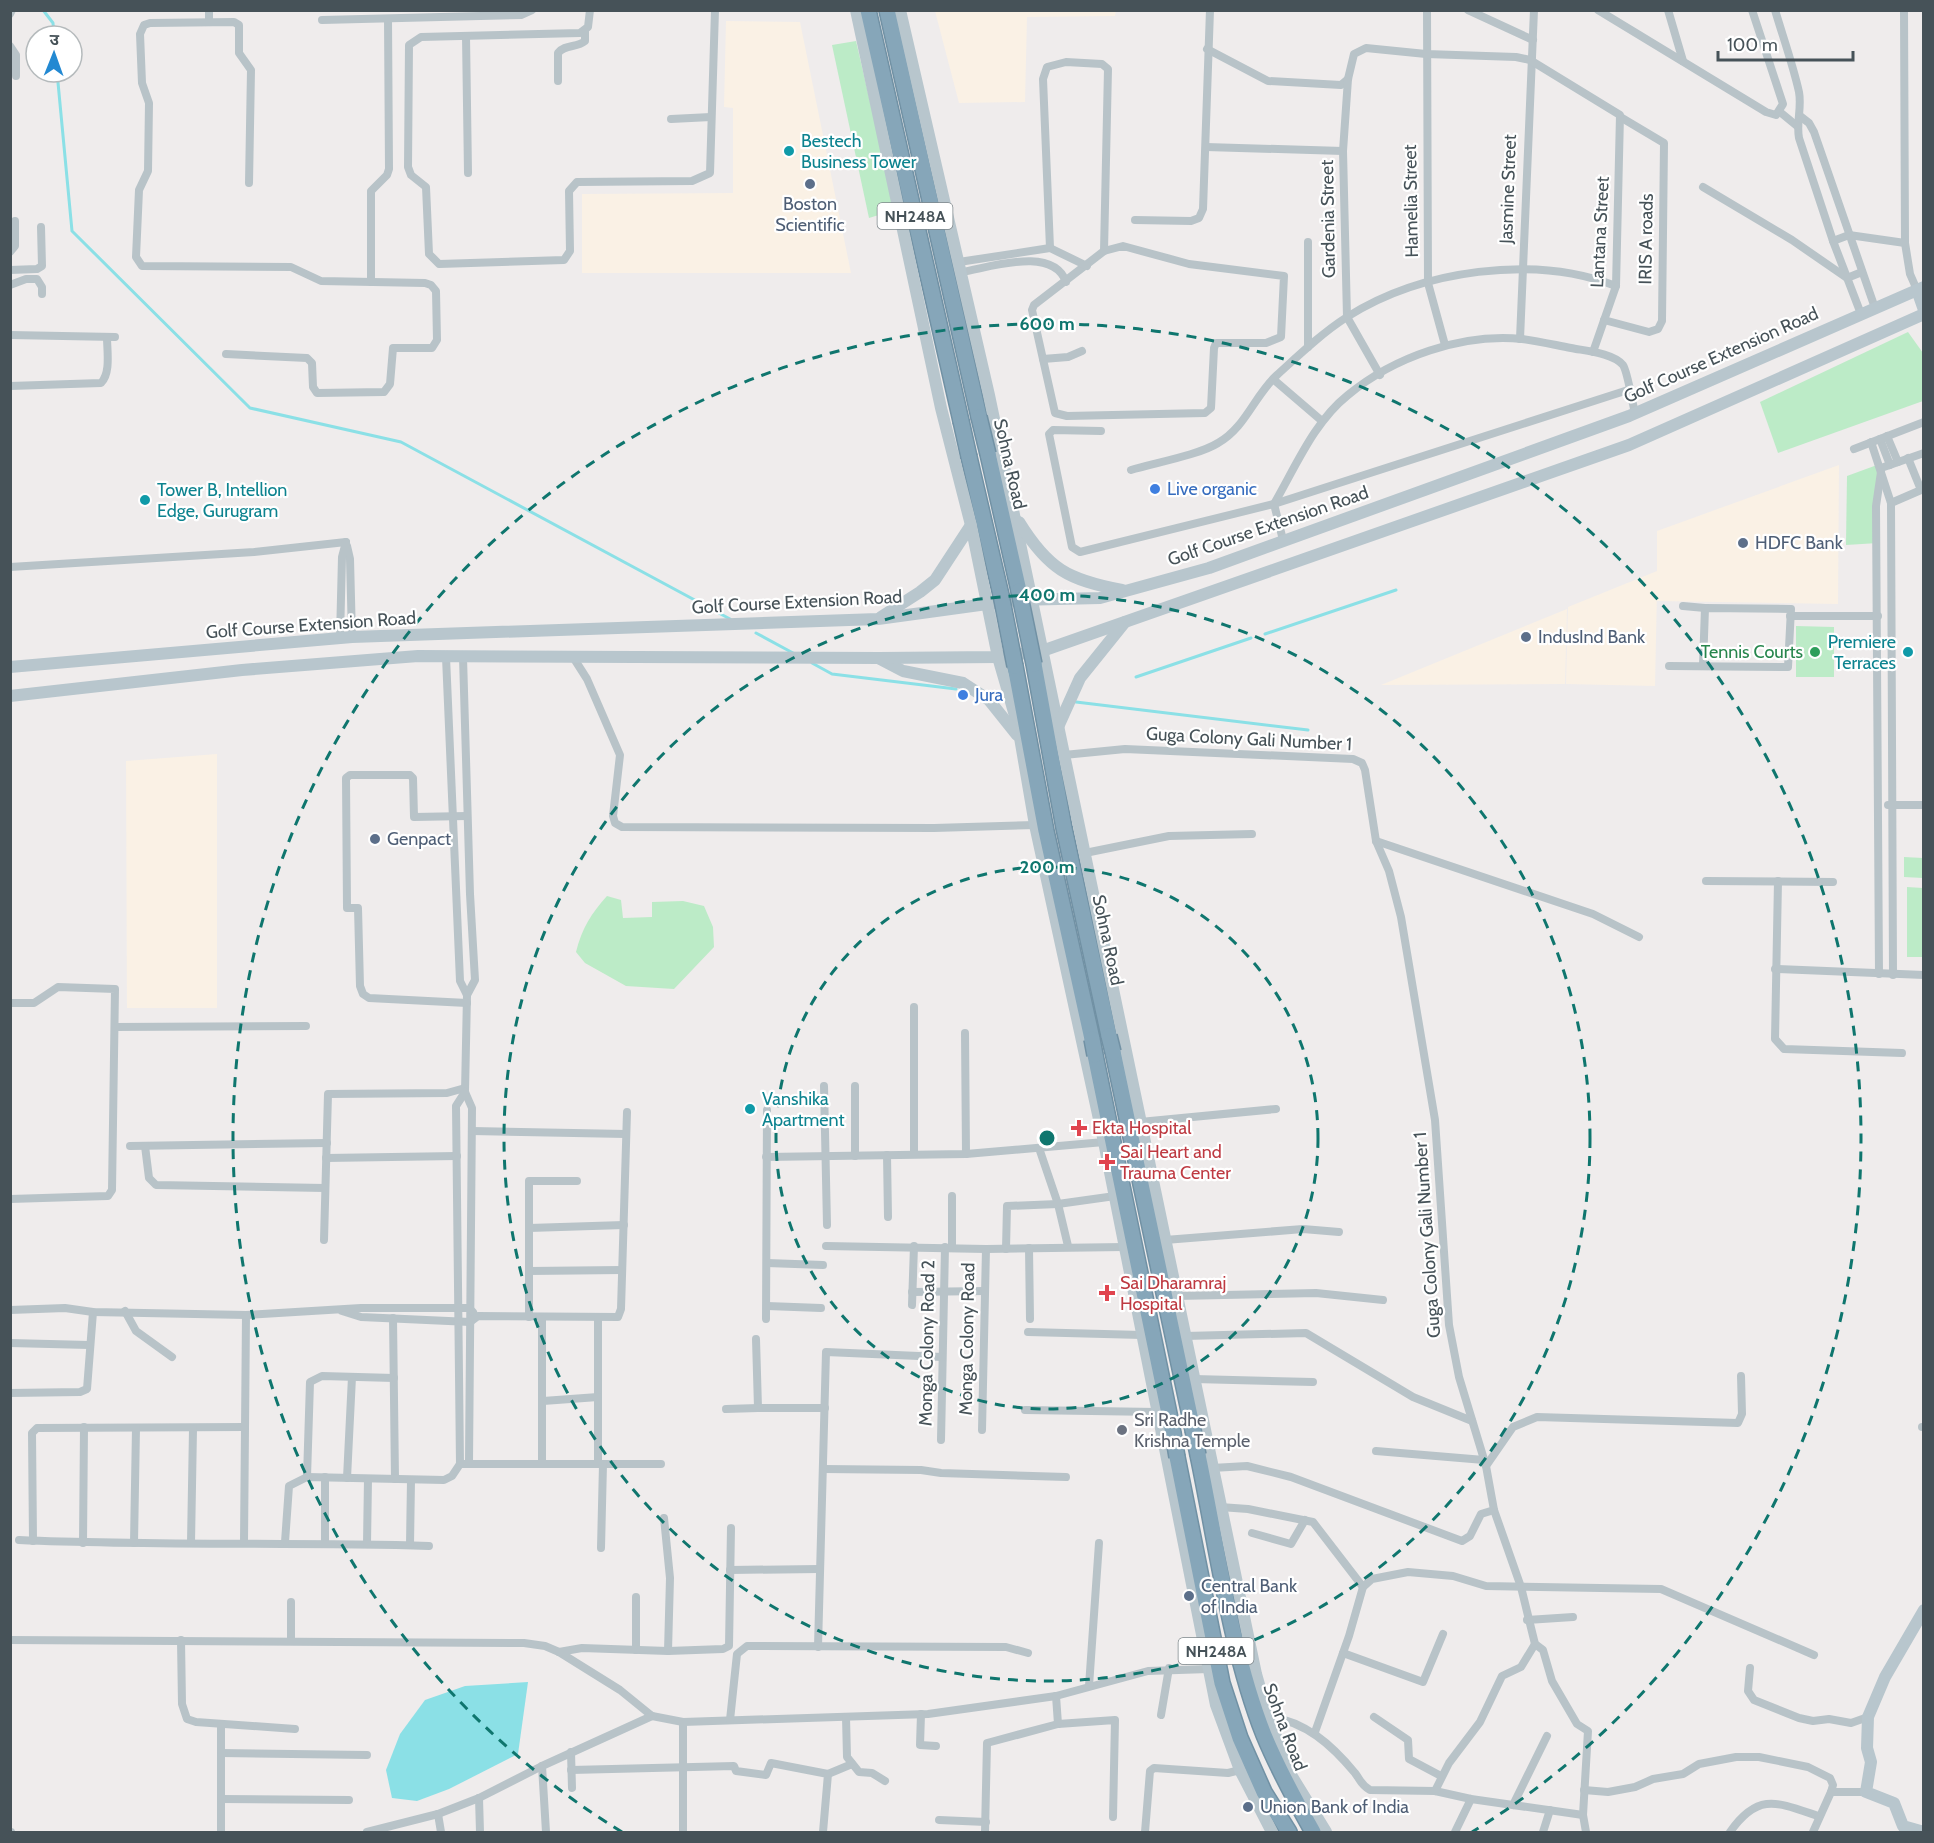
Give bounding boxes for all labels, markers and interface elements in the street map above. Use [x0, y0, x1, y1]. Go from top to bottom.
north arrow [24, 24, 84, 84]
scale bar [1718, 24, 1853, 62]
text: उ [49, 30, 60, 49]
text: 100 m [1727, 34, 1778, 56]
place label: Bestech Business Tower [801, 130, 917, 173]
street label: Jasmine Street [1495, 134, 1521, 245]
marker: Bestech Business Tower [782, 144, 796, 158]
street label: Hamelia Street [1399, 144, 1423, 258]
street label: Gardenia Street [1316, 160, 1340, 278]
street label: Lantana Street [1586, 176, 1614, 288]
marker: Boston Scientific [803, 177, 817, 191]
place label: Boston Scientific [775, 193, 845, 236]
street label: IRIS A roads [1634, 193, 1658, 285]
road number: NH248A [878, 203, 952, 229]
street label: Golf Course Extension Road [1620, 302, 1822, 408]
text: 600 m [1019, 313, 1075, 335]
street label: Sohna Road [989, 417, 1031, 511]
place label: Live organic [1167, 478, 1257, 500]
place label: Tower B, Intellion Edge, Gurugram [157, 479, 287, 522]
street label: Golf Course Extension Road [1165, 481, 1371, 571]
marker: Live organic [1148, 482, 1162, 496]
marker: Tower B, Intellion Edge, Gurugram [138, 493, 152, 507]
place label: HDFC Bank [1755, 532, 1844, 554]
marker: HDFC Bank [1736, 536, 1750, 550]
text: 400 m [1019, 584, 1075, 606]
street label: Golf Course Extension Road [691, 585, 903, 619]
street label: Golf Course Extension Road [205, 607, 417, 643]
place label: IndusInd Bank [1538, 626, 1646, 648]
marker: IndusInd Bank [1519, 630, 1533, 644]
place label: Premiere Terraces [1828, 631, 1896, 674]
place label: Tennis Courts [1701, 641, 1803, 663]
marker: Tennis Courts [1808, 645, 1822, 659]
marker: Premiere Terraces [1901, 645, 1915, 659]
place label: Jura [974, 684, 1003, 706]
marker: Jura [956, 688, 970, 702]
street label: Guga Colony Gali Number 1 [1145, 723, 1353, 755]
place label: Genpact [387, 828, 451, 850]
marker: Genpact [368, 832, 382, 846]
text: 200 m [1020, 856, 1074, 878]
street label: Sohna Road [1088, 893, 1128, 987]
place label: Vanshika Apartment [762, 1088, 845, 1131]
marker: Vanshika Apartment [743, 1102, 757, 1116]
place label: Ekta Hospital [1092, 1117, 1192, 1139]
marker: Ekta Hospital [1070, 1119, 1088, 1137]
centre of rings [1037, 1128, 1057, 1148]
street label: Guga Colony Gali Number 1 [1409, 1131, 1445, 1339]
place label: Sai Heart and Trauma Center [1120, 1141, 1231, 1184]
marker: Sai Heart and Trauma Center [1098, 1153, 1116, 1171]
street label: Monga Colony Road 2 [915, 1260, 939, 1426]
street label: Monga Colony Road [955, 1262, 979, 1416]
place label: Sai Dharamraj Hospital [1120, 1272, 1226, 1315]
marker: Sai Dharamraj Hospital [1098, 1284, 1116, 1302]
place label: Sri Radhe Krishna Temple [1134, 1409, 1250, 1452]
marker: Sri Radhe Krishna Temple [1115, 1423, 1129, 1437]
place label: Central Bank of India [1201, 1575, 1298, 1618]
marker: Central Bank of India [1182, 1589, 1196, 1603]
road number: NH248A [1178, 1638, 1254, 1664]
street label: Sohna Road [1258, 1680, 1312, 1774]
place label: Union Bank of India [1260, 1796, 1409, 1818]
marker: Union Bank of India [1241, 1800, 1255, 1814]

